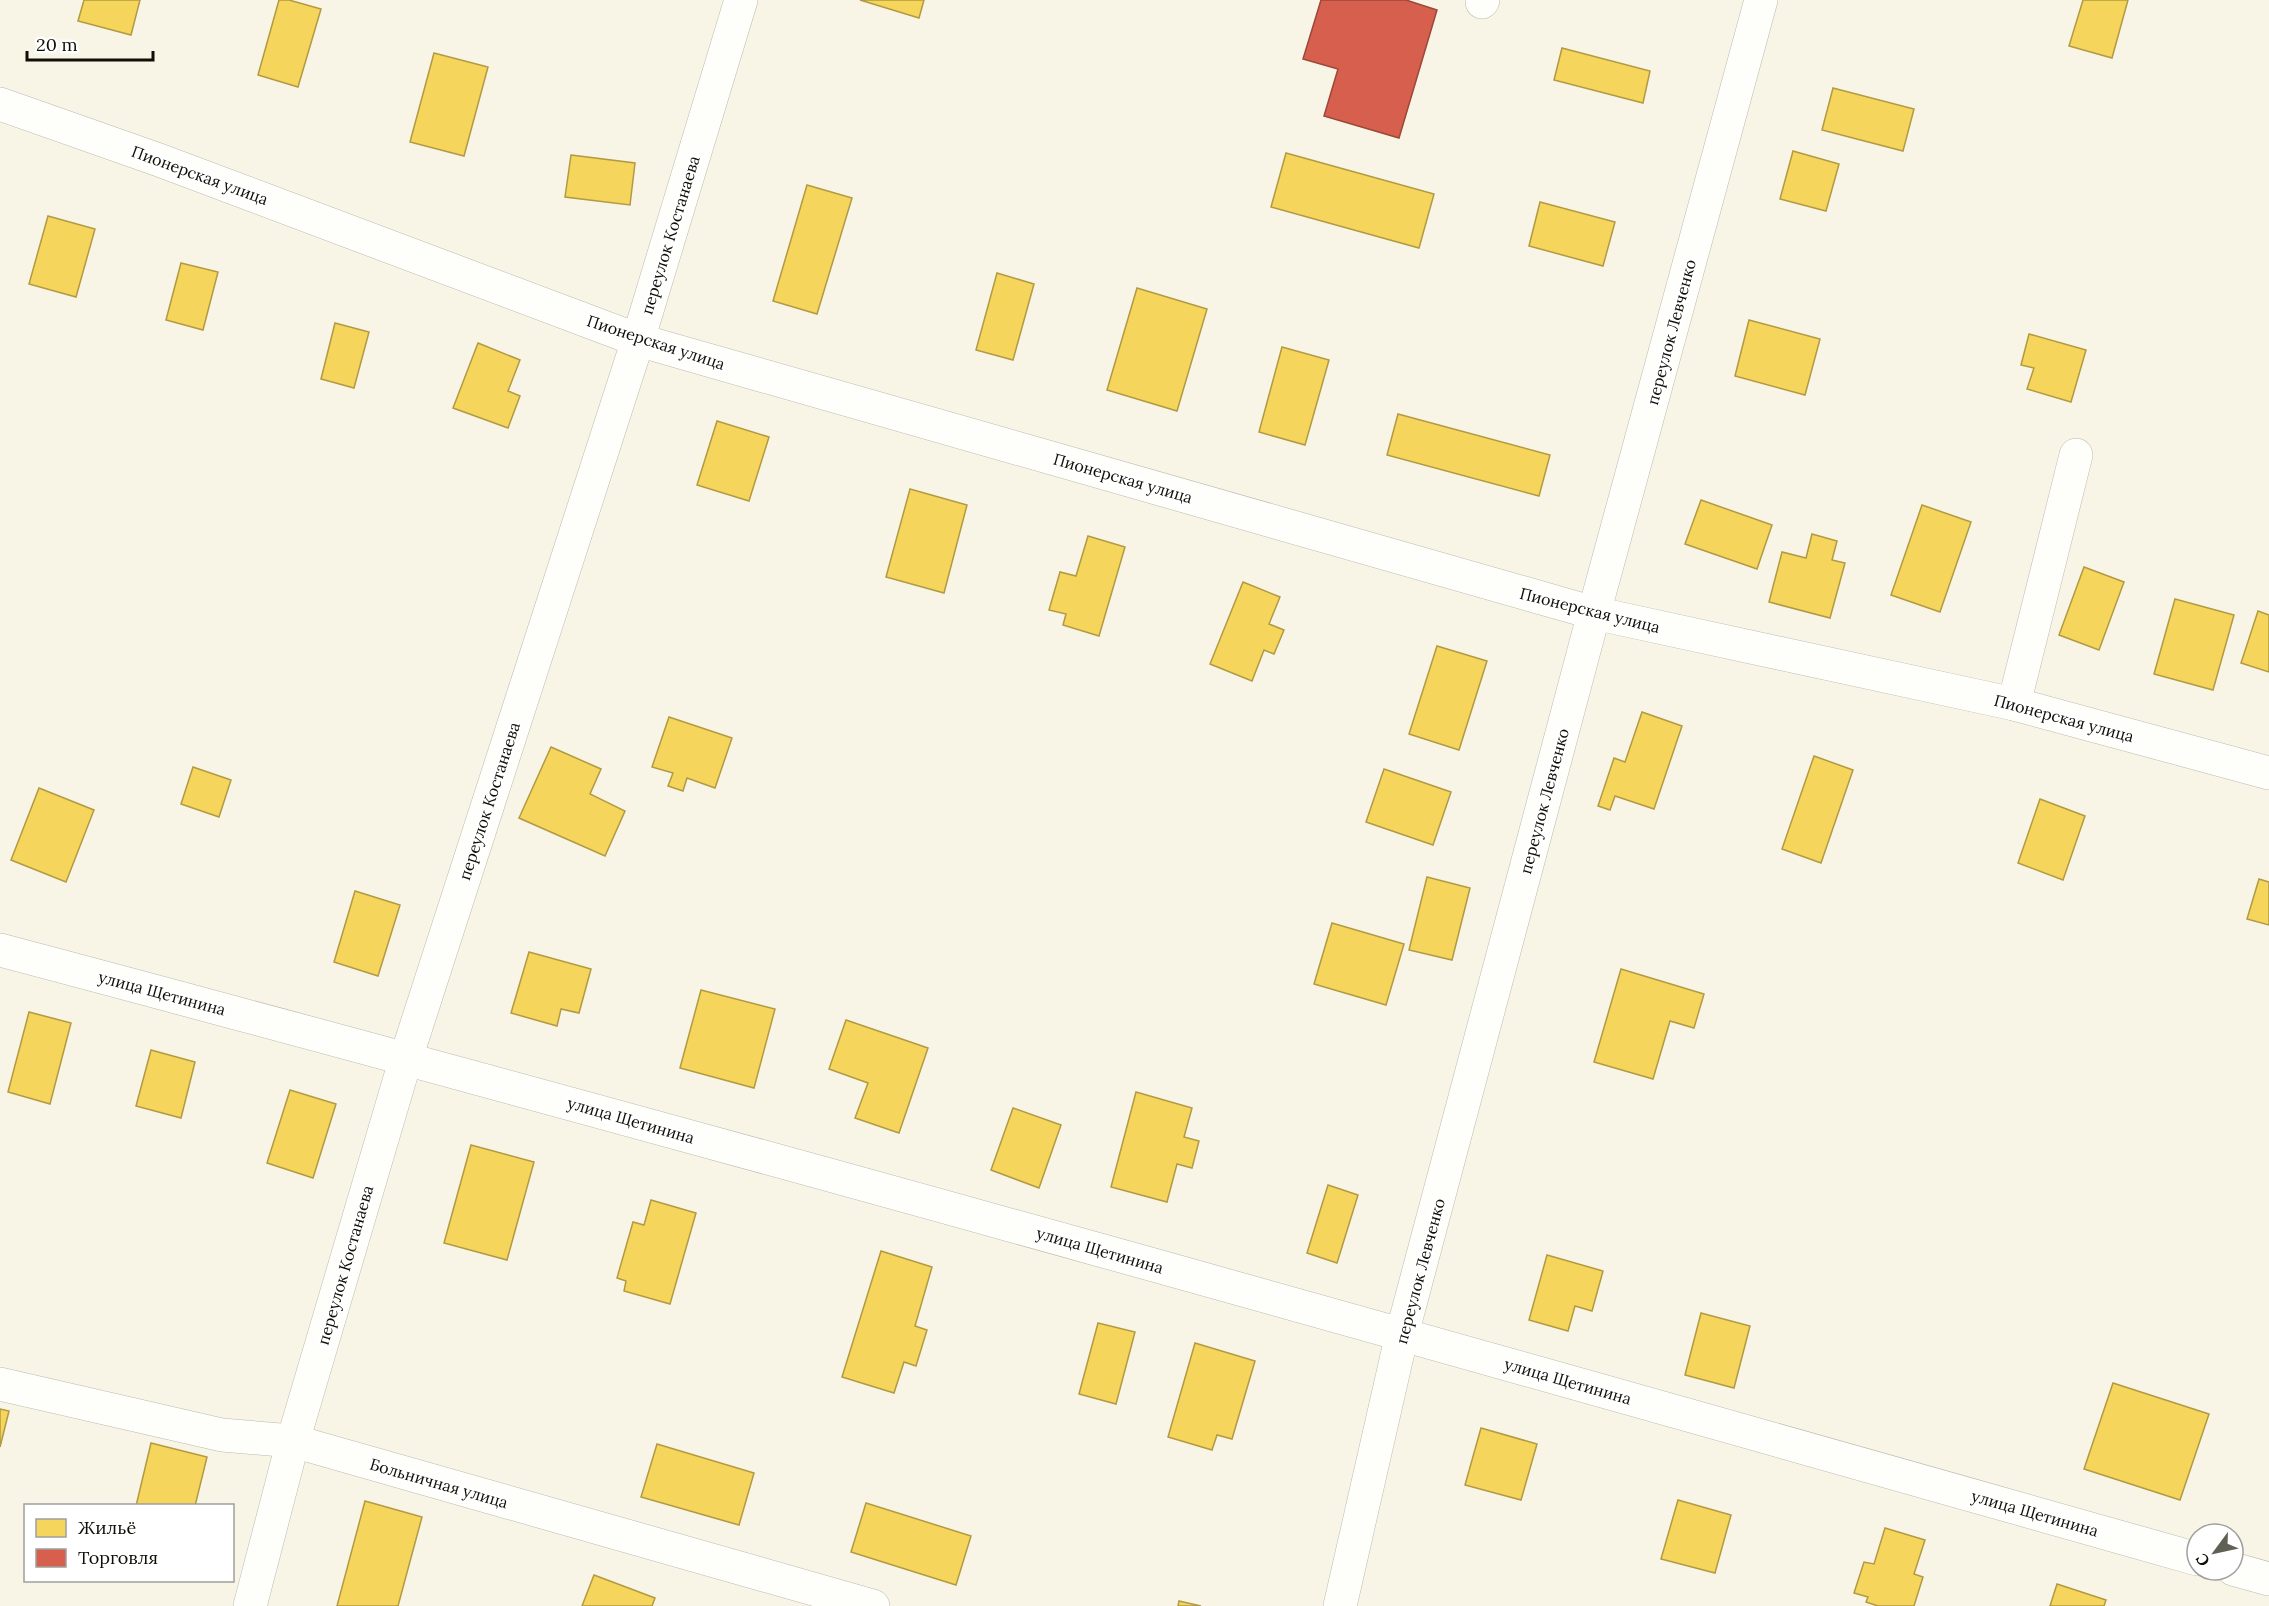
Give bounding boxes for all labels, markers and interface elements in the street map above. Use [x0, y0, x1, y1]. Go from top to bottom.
scale bar [27, 24, 153, 62]
text: 20 m [36, 33, 78, 56]
street label: Пионерская улица [129, 141, 271, 209]
street label: переулок Костанаева [636, 153, 704, 317]
street label: переулок Левченко [1642, 257, 1700, 407]
street label: Пионерская улица [584, 310, 728, 374]
street label: Пионерская улица [1051, 449, 1195, 507]
street label: Пионерская улица [1518, 583, 1662, 637]
street label: Пионерская улица [1992, 690, 2136, 746]
street label: переулок Костанаева [454, 719, 524, 883]
street label: переулок Левченко [1515, 726, 1573, 876]
street label: улица Щетинина [96, 966, 228, 1020]
street label: улица Щетинина [565, 1092, 697, 1148]
street label: переулок Костанаева [313, 1183, 377, 1347]
street label: переулок Левченко [1391, 1196, 1449, 1346]
street label: улица Щетинина [1034, 1222, 1166, 1278]
street label: улица Щетинина [1502, 1353, 1634, 1409]
street label: Больничная улица [368, 1454, 510, 1512]
street label: улица Щетинина [1969, 1485, 2101, 1541]
legend [24, 1504, 234, 1582]
text: Жильё [78, 1516, 136, 1539]
north arrow [2185, 1522, 2245, 1582]
text: Торговля [78, 1546, 158, 1569]
text: С [2191, 1550, 2214, 1570]

